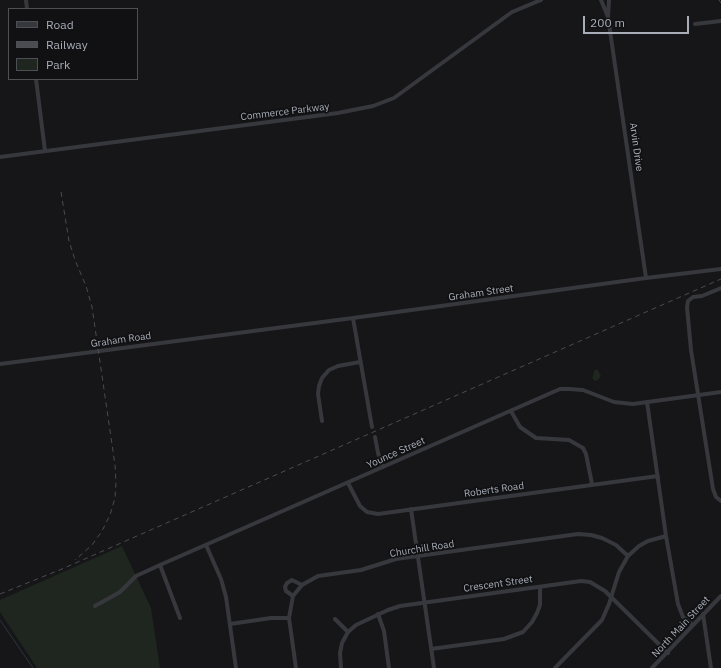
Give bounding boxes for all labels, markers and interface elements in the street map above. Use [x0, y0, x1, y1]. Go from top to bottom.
legend [8, 8, 138, 80]
scale bar [585, 8, 691, 34]
text: 200 m [590, 15, 625, 30]
text: Road [46, 17, 74, 32]
text: Railway [46, 37, 88, 52]
text: Park [46, 57, 70, 72]
street label: Commerce Parkway [240, 101, 330, 123]
street label: Arvin Drive [627, 122, 645, 172]
street label: Graham Street [448, 283, 514, 303]
street label: Graham Road [90, 330, 152, 350]
street label: Younce Street [365, 435, 427, 471]
street label: Roberts Road [463, 480, 525, 500]
street label: Churchill Road [389, 538, 455, 560]
street label: Crescent Street [463, 573, 533, 595]
street label: North Main Street [650, 594, 712, 660]

